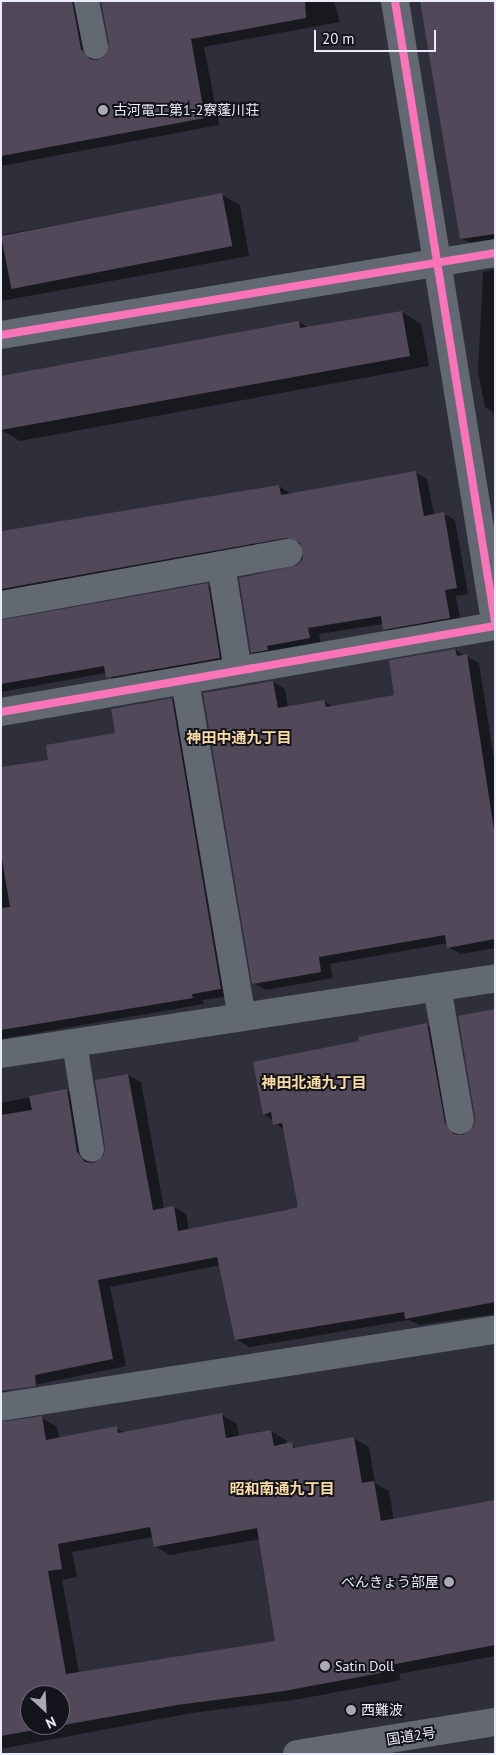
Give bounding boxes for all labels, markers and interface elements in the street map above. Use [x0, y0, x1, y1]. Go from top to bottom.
scale bar [316, 20, 438, 52]
text: 20 m [322, 29, 355, 48]
place label: 古河電工第1-2寮蓬川荘 [113, 102, 259, 118]
marker: 古河電工第1-2寮蓬川荘 [97, 104, 109, 116]
district label: 神田中通九丁目 [187, 729, 291, 747]
district label: 神田北通九丁目 [262, 1074, 366, 1092]
district label: 昭和南通九丁目 [230, 1480, 334, 1498]
place label: べんきょう部屋 [341, 1574, 439, 1590]
marker: べんきょう部屋 [443, 1576, 455, 1588]
place label: Satin Doll [335, 1658, 394, 1674]
marker: Satin Doll [319, 1660, 331, 1672]
north arrow [20, 1685, 70, 1735]
place label: 西難波 [361, 1702, 403, 1718]
marker: 西難波 [345, 1704, 357, 1716]
text: N [43, 1713, 59, 1733]
street label: 国道2号 [385, 1724, 437, 1748]

